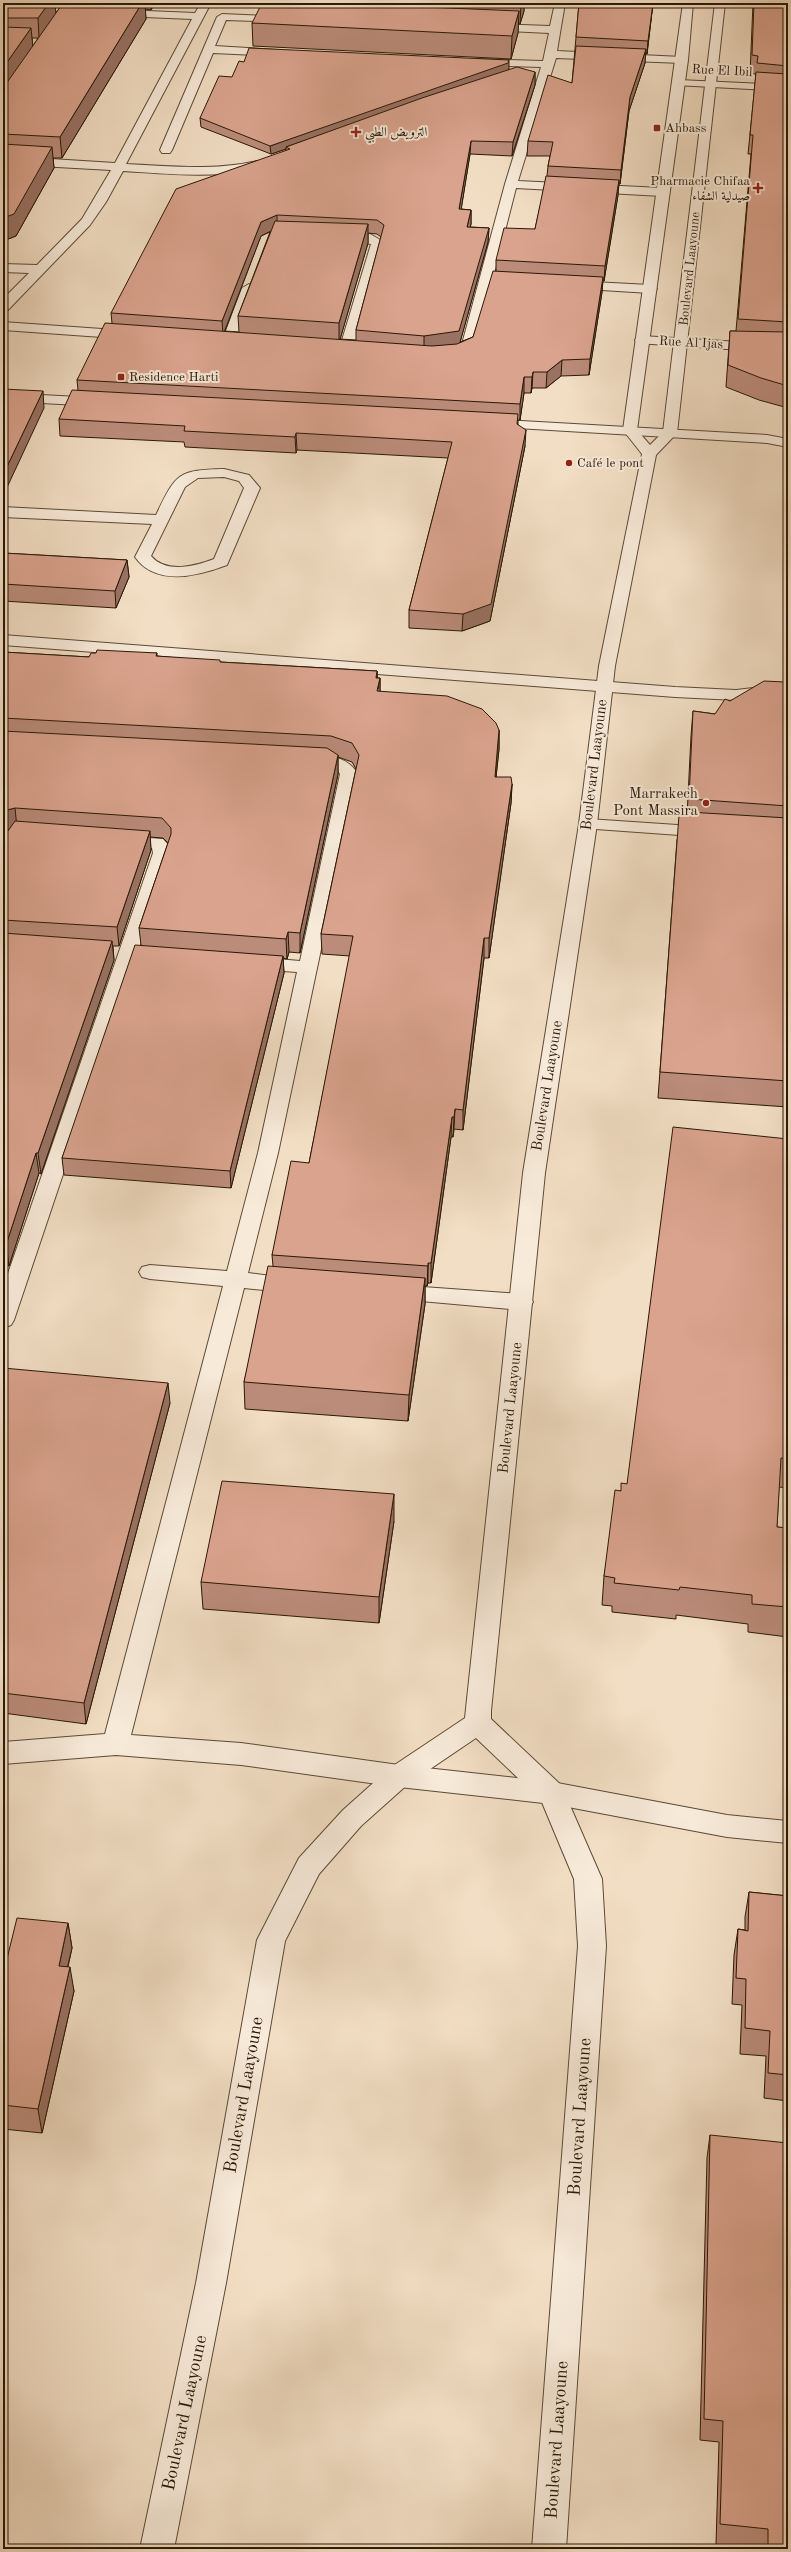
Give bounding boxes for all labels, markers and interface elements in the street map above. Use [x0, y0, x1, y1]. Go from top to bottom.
street label: Rue El Ibil [691, 63, 753, 79]
place label: Ahbass [665, 122, 707, 135]
marker: Ahbass [652, 123, 662, 133]
marker: الترويض الطبي [350, 126, 362, 138]
place label: الترويض الطبي [365, 126, 427, 143]
place label: Pharmacie Chifaa صيدلية الشفاء [650, 175, 751, 203]
marker: Pharmacie Chifaa صيدلية الشفاء [753, 183, 763, 193]
street label: Boulevard Laayoune [678, 211, 702, 327]
street label: Rue Al Ijas [659, 335, 724, 351]
place label: Residence Harti [129, 371, 219, 384]
marker: Residence Harti [116, 372, 126, 382]
place label: Café le pont [577, 457, 644, 470]
marker: Café le pont [564, 458, 574, 468]
street label: Boulevard Laayoune [580, 698, 611, 831]
place label: Marrakech Pont Massira [613, 787, 699, 819]
marker: Marrakech Pont Massira [701, 798, 711, 808]
street label: Boulevard Laayoune [530, 1019, 566, 1152]
street label: Boulevard Laayoune [497, 1341, 525, 1474]
street label: Boulevard Laayoune [221, 2015, 267, 2175]
street label: Boulevard Laayoune [565, 2037, 595, 2197]
street label: Boulevard Laayoune [160, 2334, 210, 2492]
street label: Boulevard Laayoune [542, 2360, 572, 2520]

